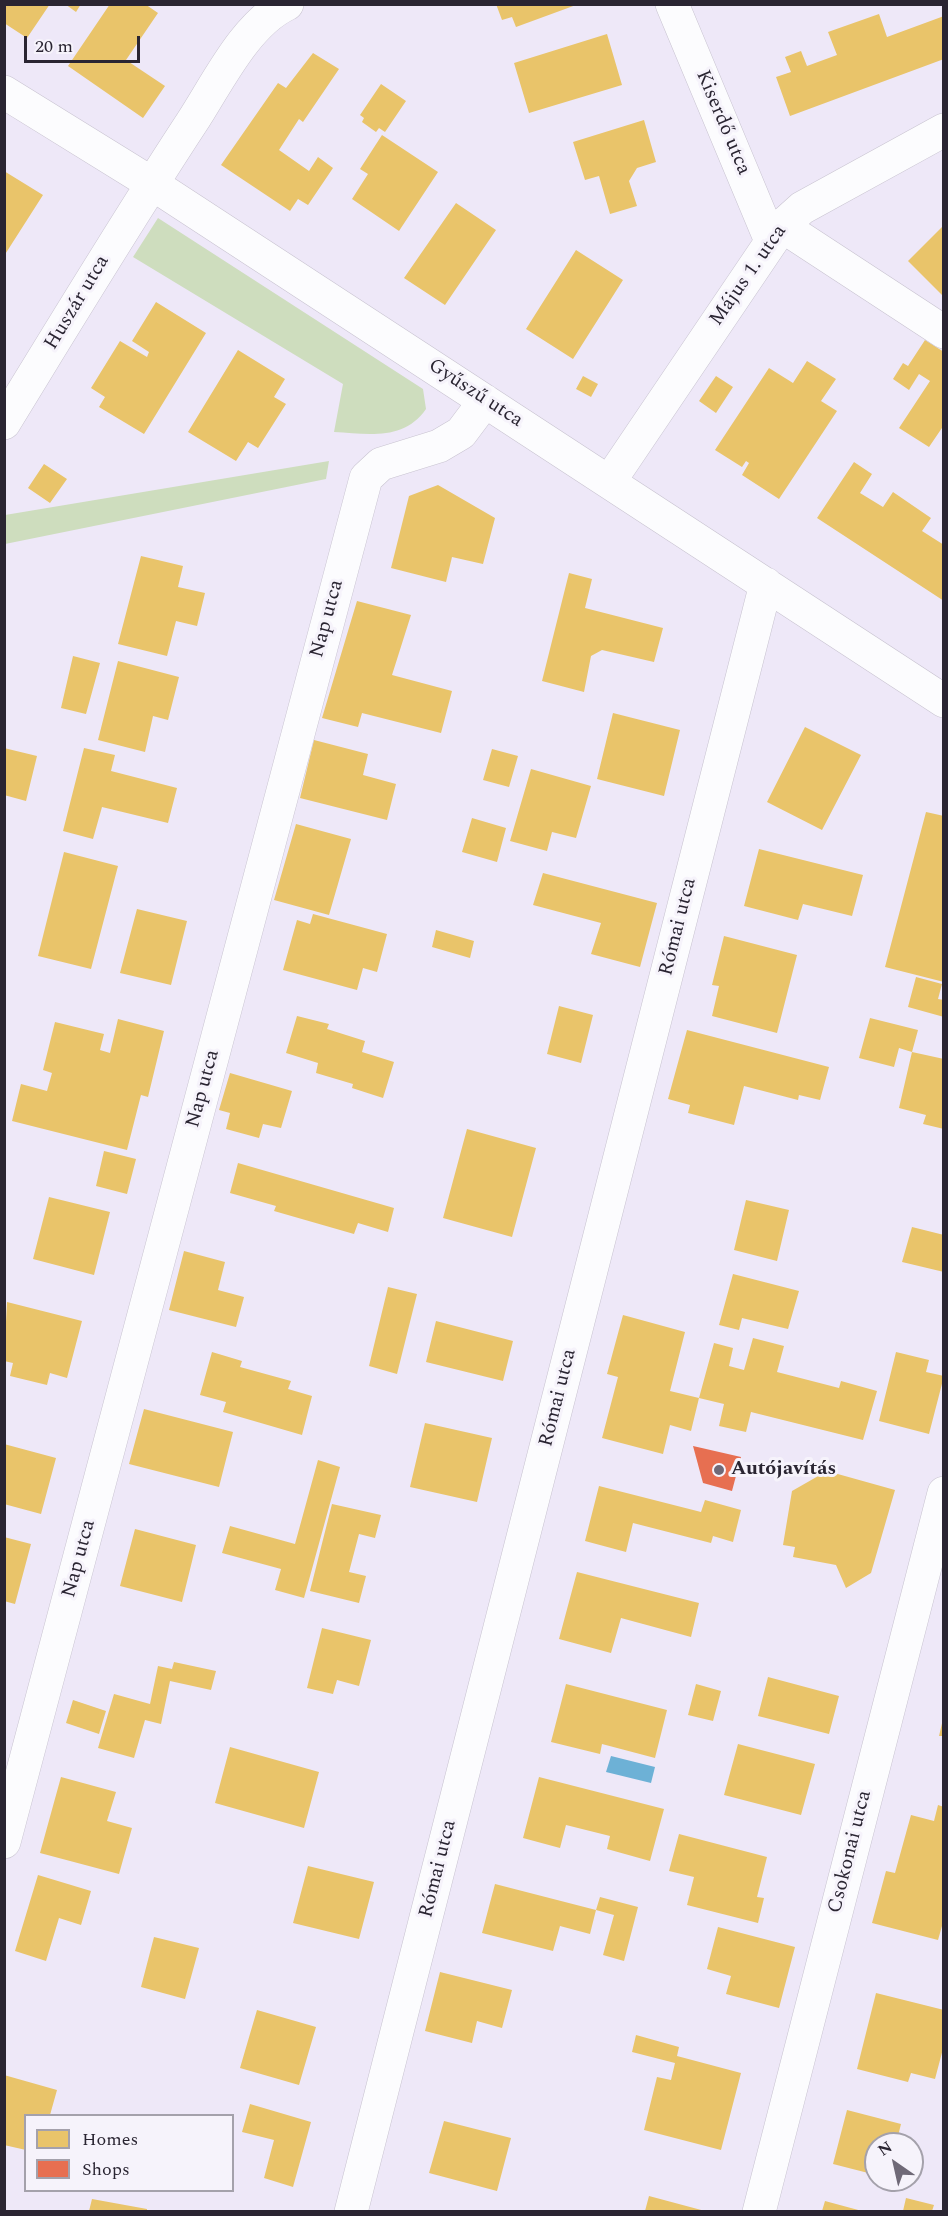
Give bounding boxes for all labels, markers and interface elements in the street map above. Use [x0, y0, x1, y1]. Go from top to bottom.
scale bar [27, 24, 142, 62]
text: 20 m [35, 33, 73, 60]
street label: Kiserdő utca [689, 67, 755, 179]
street label: Május 1. utca [705, 221, 793, 331]
street label: Huszár utca [40, 251, 116, 355]
street label: Gyűszű utca [423, 354, 527, 434]
street label: Nap utca [306, 577, 350, 661]
street label: Római utca [655, 876, 703, 978]
street label: Nap utca [182, 1047, 226, 1131]
street label: Római utca [535, 1347, 583, 1449]
place label: Autójavítás [731, 1458, 836, 1482]
marker: Autójavítás [712, 1463, 726, 1477]
street label: Nap utca [58, 1517, 102, 1601]
street label: Csokonai utca [824, 1788, 878, 1916]
street label: Római utca [415, 1818, 463, 1920]
legend [24, 2114, 234, 2192]
text: Homes [82, 2126, 138, 2153]
north arrow [864, 2132, 924, 2192]
text: N [873, 2135, 897, 2162]
text: Shops [82, 2156, 130, 2183]

